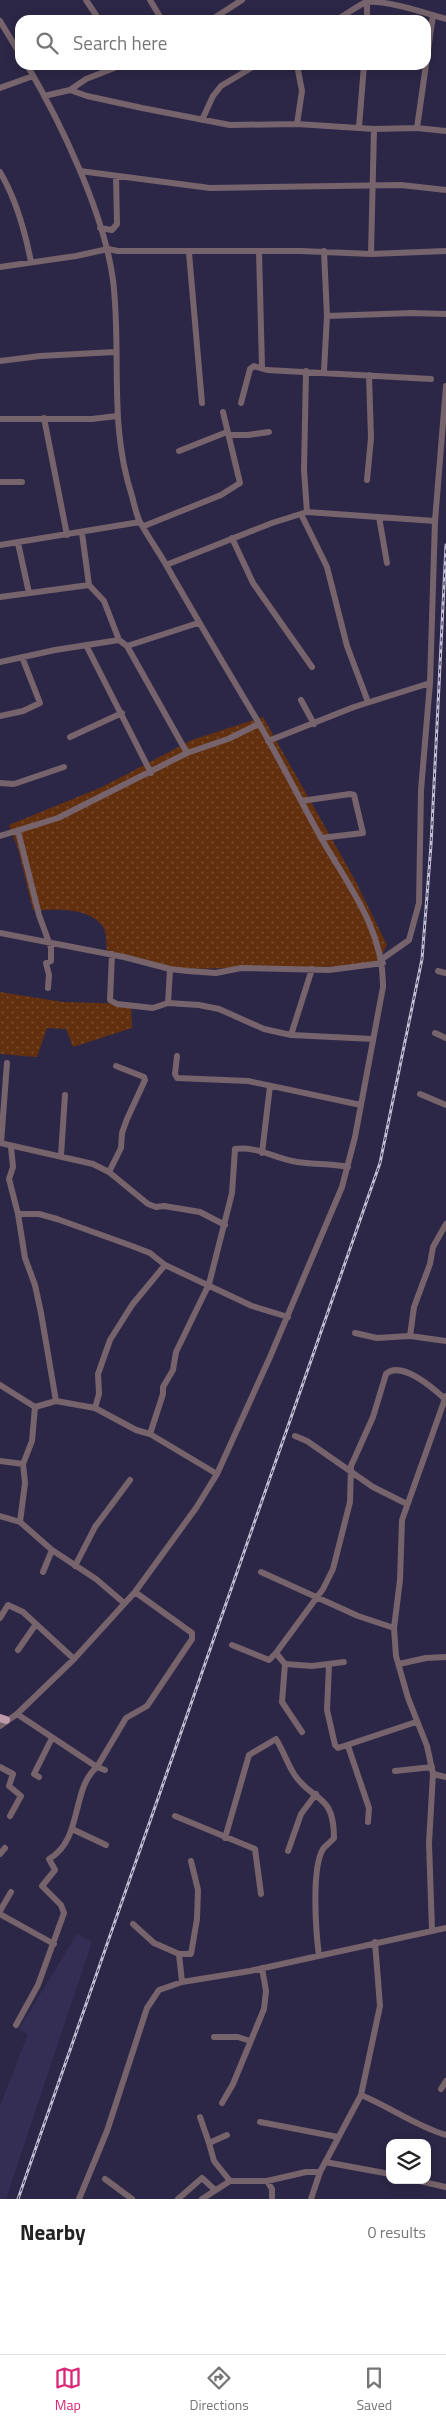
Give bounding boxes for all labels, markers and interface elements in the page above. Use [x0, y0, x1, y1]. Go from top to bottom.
search box [15, 15, 431, 70]
text: Search here [73, 28, 167, 57]
icon: search [33, 29, 61, 57]
map controls [386, 2139, 431, 2184]
button: layers [386, 2139, 431, 2184]
text: Nearby [20, 2216, 85, 2248]
text: 0 results [367, 2220, 426, 2244]
tab: Map [54, 2364, 82, 2415]
tab: Directions [189, 2364, 249, 2415]
tab: Saved [357, 2364, 392, 2415]

